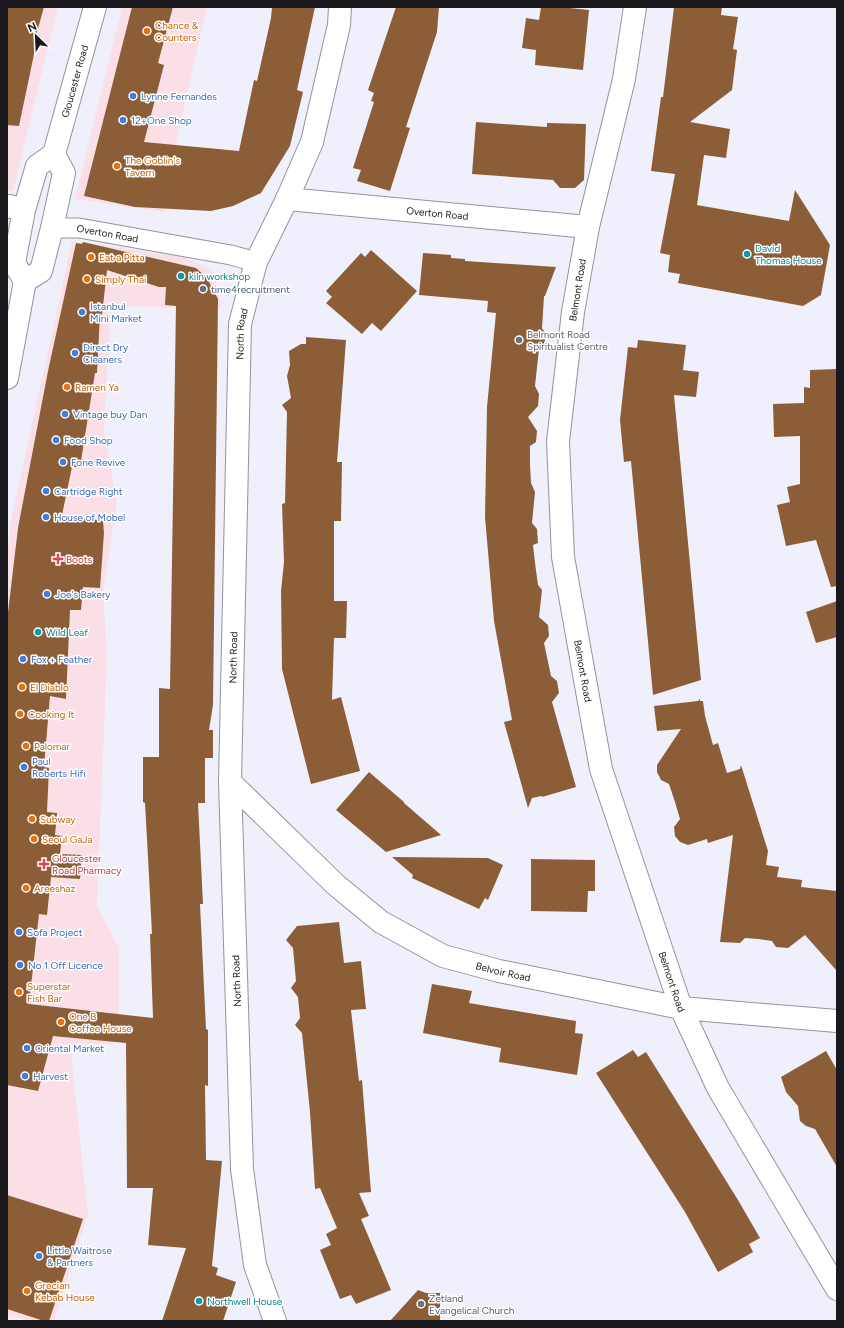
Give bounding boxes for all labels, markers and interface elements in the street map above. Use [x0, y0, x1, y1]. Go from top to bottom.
north arrow [16, 16, 56, 56]
place label: Chance & Counters [155, 19, 199, 44]
text: N [26, 20, 39, 35]
marker: Chance & Counters [142, 26, 152, 36]
street label: Gloucester Road [58, 43, 91, 119]
place label: Lynne Fernandes [141, 90, 217, 103]
marker: Lynne Fernandes [128, 91, 138, 101]
place label: 12+One Shop [131, 114, 192, 127]
marker: 12+One Shop [118, 115, 128, 125]
place label: The Goblin's Tavern [125, 154, 180, 179]
marker: The Goblin's Tavern [112, 161, 122, 171]
street label: Overton Road [406, 204, 469, 223]
street label: Overton Road [76, 222, 139, 245]
place label: David Thomas House [755, 242, 822, 267]
marker: David Thomas House [742, 249, 752, 259]
place label: Eat a Pitta [99, 251, 145, 264]
marker: Eat a Pitta [86, 252, 96, 262]
street label: Belmont Road [566, 258, 589, 322]
place label: kiln workshop [189, 270, 250, 283]
marker: kiln workshop [176, 271, 186, 281]
place label: Simply Thai [95, 273, 146, 286]
marker: Simply Thai [82, 274, 92, 284]
place label: time4recruitment [211, 283, 290, 296]
marker: time4recruitment [198, 284, 208, 294]
place label: Istanbul Mini Market [90, 300, 142, 325]
marker: Istanbul Mini Market [77, 307, 87, 317]
street label: North Road [233, 307, 251, 360]
place label: Belmont Road Spiritualist Centre [527, 328, 608, 353]
marker: Belmont Road Spiritualist Centre [514, 335, 524, 345]
place label: Direct Dry Cleaners [83, 341, 129, 366]
marker: Direct Dry Cleaners [70, 348, 80, 358]
place label: Ramen Ya [75, 381, 119, 394]
marker: Ramen Ya [62, 382, 72, 392]
place label: Vintage buy Dan [73, 408, 148, 421]
marker: Vintage buy Dan [60, 409, 70, 419]
place label: Food Shop [64, 434, 113, 447]
marker: Food Shop [51, 435, 61, 445]
place label: Fone Revive [71, 456, 126, 469]
marker: Fone Revive [58, 457, 68, 467]
place label: Cartridge Right [54, 485, 123, 498]
marker: Cartridge Right [41, 486, 51, 496]
place label: House of Mobel [54, 511, 125, 524]
marker: House of Mobel [41, 512, 51, 522]
place label: Boots [66, 553, 92, 566]
marker: Boots [53, 554, 63, 564]
place label: Joe's Bakery [55, 588, 111, 601]
marker: Joe's Bakery [42, 589, 52, 599]
place label: Wild Leaf [46, 626, 88, 639]
marker: Wild Leaf [33, 627, 43, 637]
street label: North Road [226, 631, 240, 684]
street label: Belmont Road [571, 639, 595, 703]
place label: Fox + Feather [31, 653, 93, 666]
marker: Fox + Feather [18, 654, 28, 664]
place label: El Diablo [30, 681, 69, 694]
marker: El Diablo [17, 682, 27, 692]
place label: Cooking It [28, 708, 75, 721]
marker: Cooking It [15, 709, 25, 719]
place label: Palomar [34, 740, 70, 753]
marker: Palomar [21, 741, 31, 751]
place label: Paul Roberts Hifi [32, 755, 86, 780]
marker: Paul Roberts Hifi [19, 762, 29, 772]
place label: Subway [40, 813, 76, 826]
marker: Subway [27, 814, 37, 824]
place label: Seoul GaJa [42, 833, 93, 846]
marker: Seoul GaJa [29, 834, 39, 844]
place label: Gloucester Road Pharmacy [52, 852, 122, 877]
marker: Gloucester Road Pharmacy [39, 859, 49, 869]
place label: Areeshaz [34, 882, 75, 895]
marker: Areeshaz [21, 883, 31, 893]
place label: Sofa Project [27, 926, 83, 939]
marker: Sofa Project [14, 927, 24, 937]
street label: Belmont Road [656, 950, 688, 1014]
street label: North Road [229, 955, 244, 1007]
place label: No 1 Off Licence [28, 959, 104, 972]
street label: Belvoir Road [474, 959, 532, 984]
marker: No 1 Off Licence [15, 960, 25, 970]
place label: Superstar Fish Bar [27, 980, 71, 1005]
marker: Superstar Fish Bar [14, 987, 24, 997]
place label: One B Coffee House [69, 1010, 132, 1035]
marker: One B Coffee House [56, 1017, 66, 1027]
place label: Oriental Market [35, 1042, 104, 1055]
marker: Oriental Market [22, 1043, 32, 1053]
place label: Harvest [33, 1070, 68, 1083]
marker: Harvest [20, 1071, 30, 1081]
place label: Little Waitrose & Partners [47, 1244, 112, 1269]
marker: Little Waitrose & Partners [34, 1251, 44, 1261]
place label: Grecian Kebab House [35, 1279, 95, 1304]
marker: Grecian Kebab House [22, 1286, 32, 1296]
place label: Zetland Evangelical Church [429, 1292, 515, 1317]
place label: Northwell House [207, 1295, 283, 1308]
marker: Northwell House [194, 1296, 204, 1306]
marker: Zetland Evangelical Church [416, 1299, 426, 1309]

